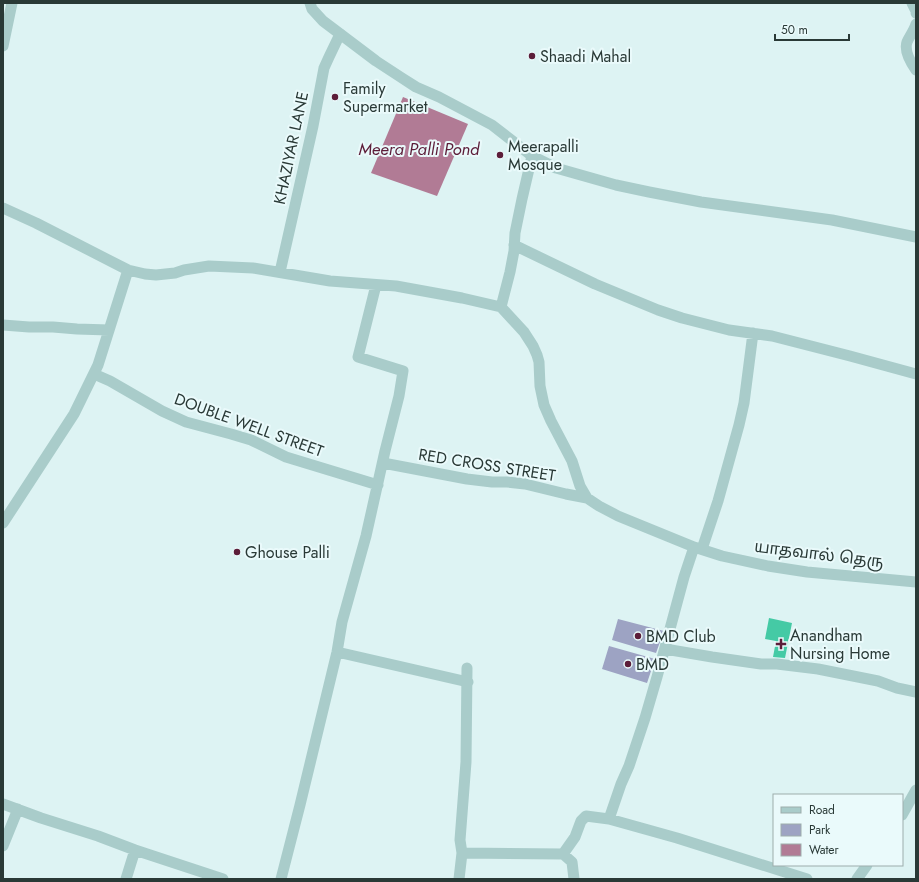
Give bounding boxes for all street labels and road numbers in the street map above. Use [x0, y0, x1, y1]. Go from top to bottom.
street label: KHAZIYAR LANE [268, 89, 314, 207]
street label: DOUBLE WELL STREET [171, 387, 327, 463]
street label: RED CROSS STREET [417, 443, 558, 487]
street label: யாதவால் தெரு [753, 535, 885, 573]

